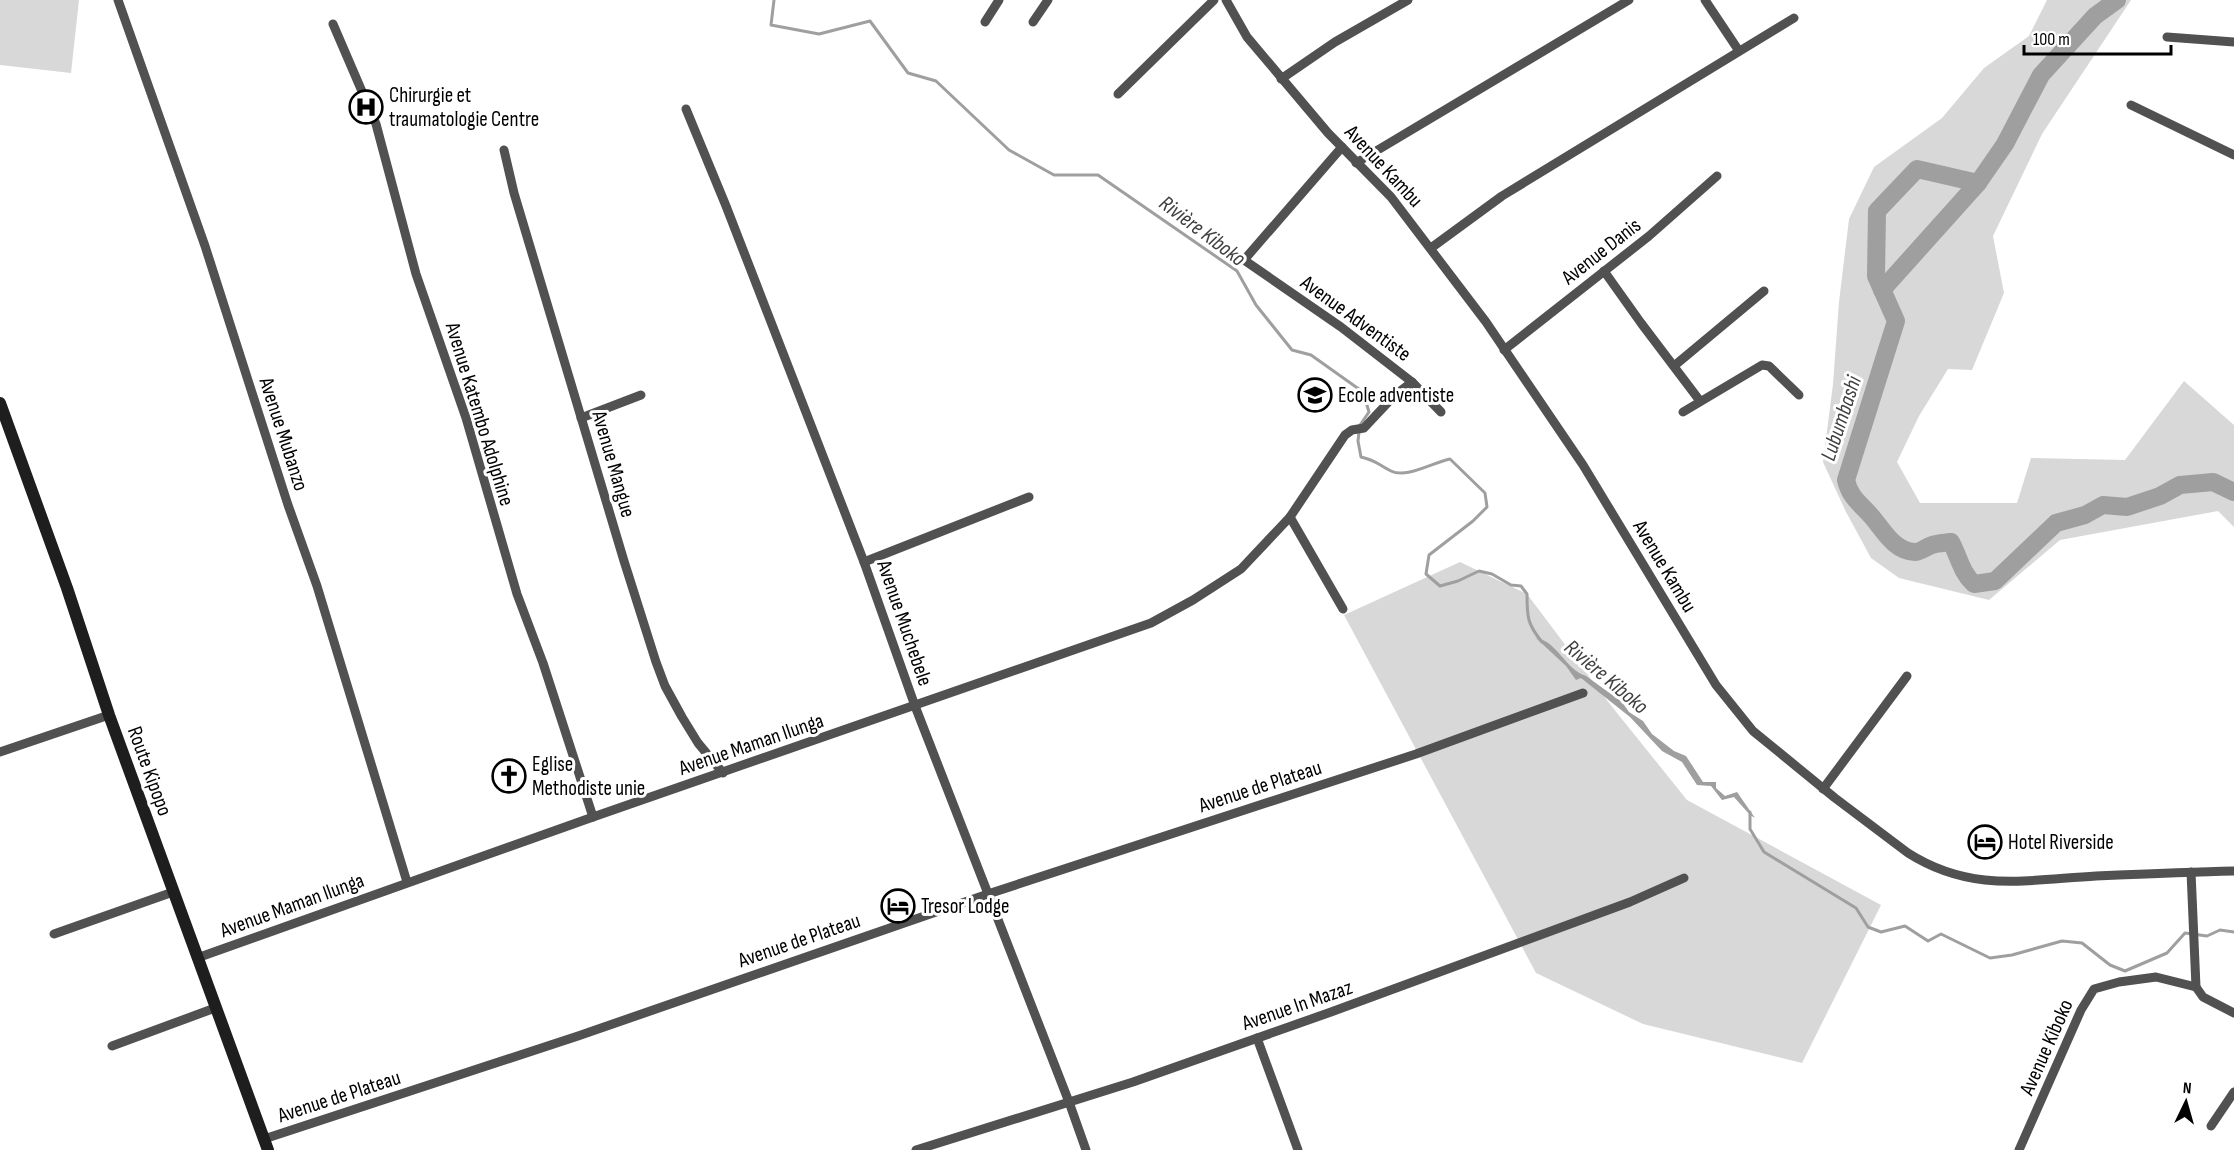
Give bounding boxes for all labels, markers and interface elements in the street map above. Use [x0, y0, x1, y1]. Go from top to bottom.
scale bar [2024, 18, 2171, 56]
text: 100 m [2033, 29, 2070, 50]
place label: Chirurgie et traumatologie Centre [389, 83, 539, 132]
hospital icon: Chirurgie et traumatologie Centre [348, 89, 384, 125]
street label: Avenue Kambu [1339, 119, 1428, 213]
water label: Rivière Kiboko [1154, 190, 1251, 272]
street label: Avenue Danis [1556, 213, 1646, 291]
street label: Avenue Adventiste [1295, 269, 1416, 367]
street label: Avenue Katembo Adolphine [439, 319, 519, 509]
water label: Lubumbashi [1815, 372, 1868, 464]
street label: Avenue Mubanzo [253, 373, 314, 494]
school or university icon: Ecole adventiste [1297, 377, 1333, 413]
place label: Ecole adventiste [1338, 383, 1454, 408]
street label: Avenue Mangue [586, 407, 641, 520]
street label: Avenue Kambu [1627, 515, 1702, 617]
street label: Avenue Muchebele [871, 556, 938, 689]
water label: Rivière Kiboko [1559, 634, 1654, 720]
street label: Avenue Maman Ilunga [675, 708, 827, 781]
street label: Route Kipopo [122, 723, 177, 819]
place label: Eglise Methodiste unie [532, 752, 645, 801]
street label: Avenue de Plateau [1195, 755, 1325, 818]
church icon: Eglise Methodiste unie [491, 758, 527, 794]
hotel icon: Hotel Riverside [1967, 824, 2003, 860]
place label: Hotel Riverside [2008, 830, 2114, 855]
street label: Avenue Maman Ilunga [216, 868, 368, 943]
hotel icon: Tresor Lodge [880, 888, 916, 924]
place label: Tresor Lodge [921, 894, 1009, 919]
street label: Avenue de Plateau [734, 908, 864, 973]
street label: Avenue In Mazaz [1238, 975, 1356, 1036]
street label: Avenue Kiboko [2014, 996, 2079, 1100]
street label: Avenue de Plateau [274, 1065, 404, 1128]
north arrow [2156, 1072, 2216, 1132]
text: N [2182, 1079, 2192, 1098]

